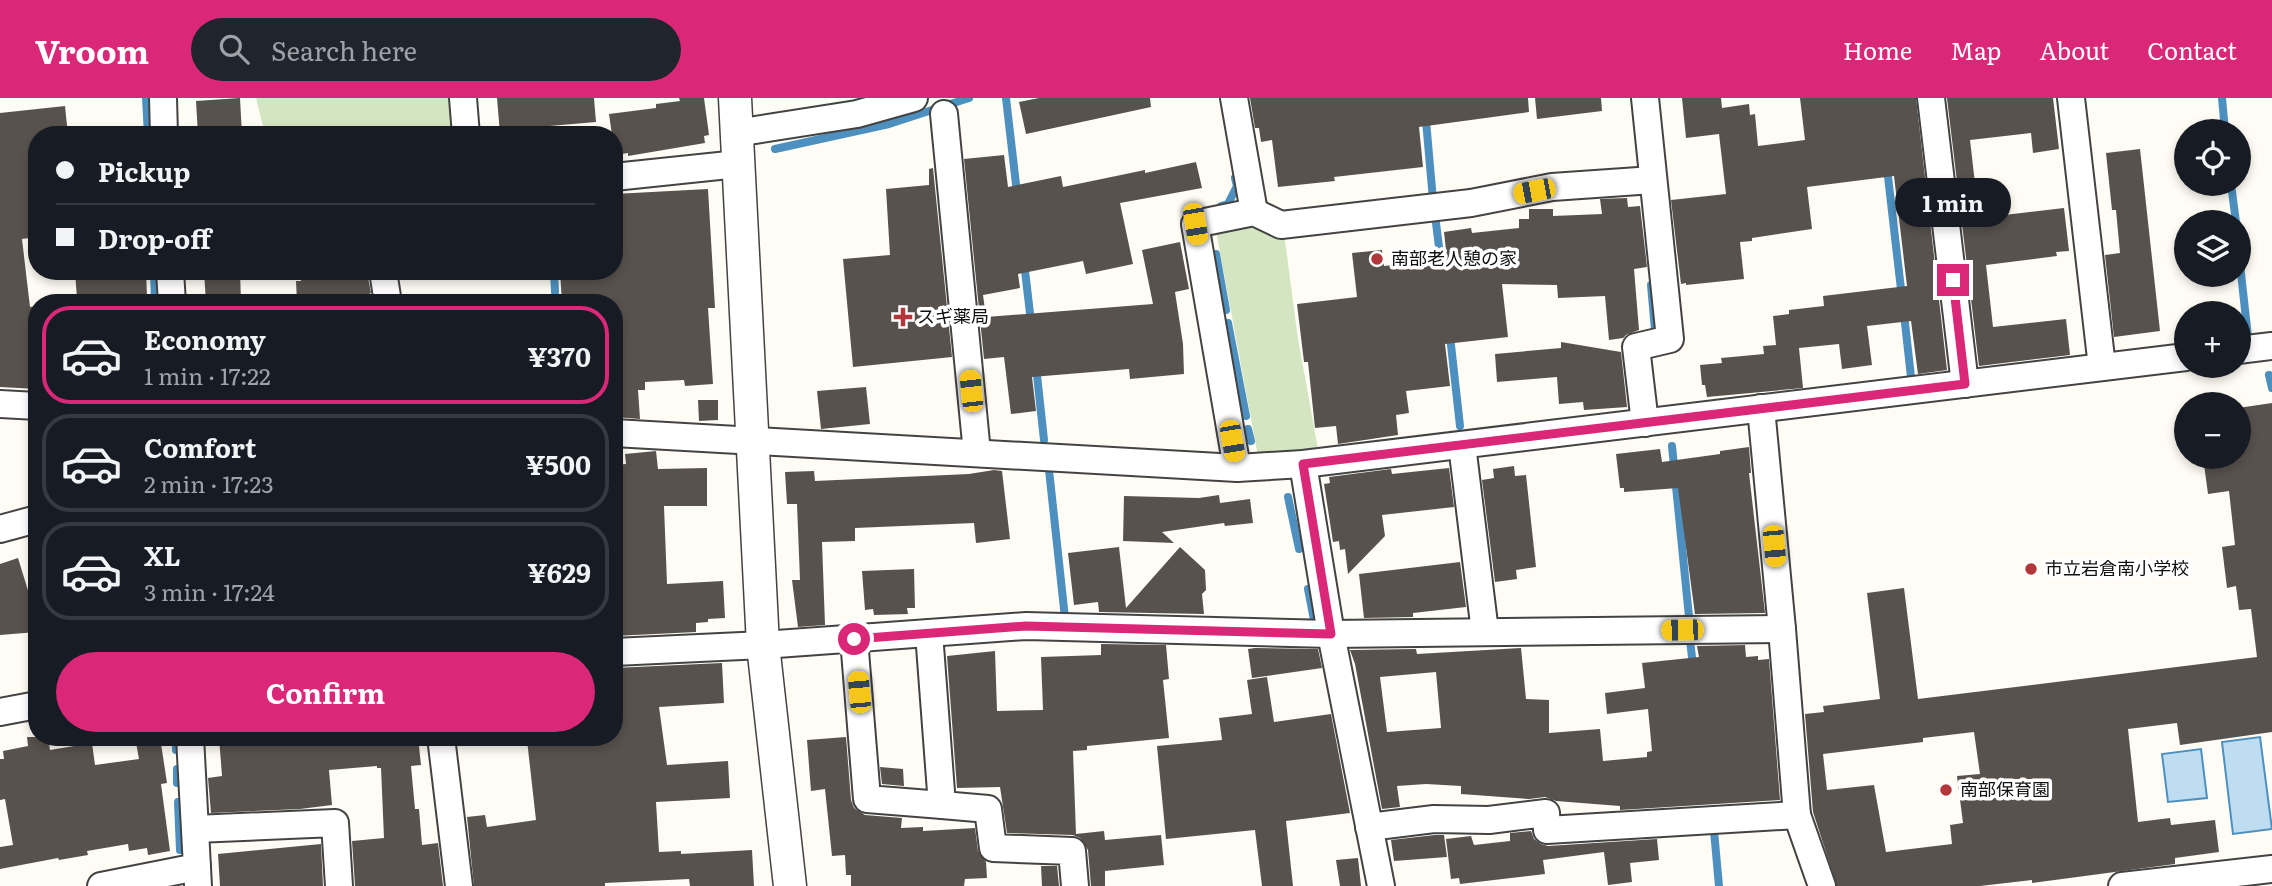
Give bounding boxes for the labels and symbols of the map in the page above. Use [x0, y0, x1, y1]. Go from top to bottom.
car [1512, 177, 1557, 205]
callout: 1 min [1895, 178, 2011, 228]
car [1182, 201, 1209, 247]
place label: 南部老人憩の家 [1391, 244, 1517, 271]
marker: 南部老人憩の家 [1369, 251, 1385, 267]
route end [1937, 264, 1969, 296]
place label: スギ薬局 [917, 302, 989, 329]
marker: スギ薬局 [895, 309, 911, 325]
car [959, 369, 984, 413]
car [1219, 418, 1246, 464]
car [1762, 524, 1787, 568]
place label: 市立岩倉南小学校 [2045, 554, 2189, 581]
marker: 市立岩倉南小学校 [2023, 561, 2039, 577]
car [1661, 619, 1704, 641]
route start [838, 623, 870, 655]
car [847, 670, 872, 714]
place label: 南部保育園 [1960, 775, 2050, 802]
marker: 南部保育園 [1938, 782, 1954, 798]

